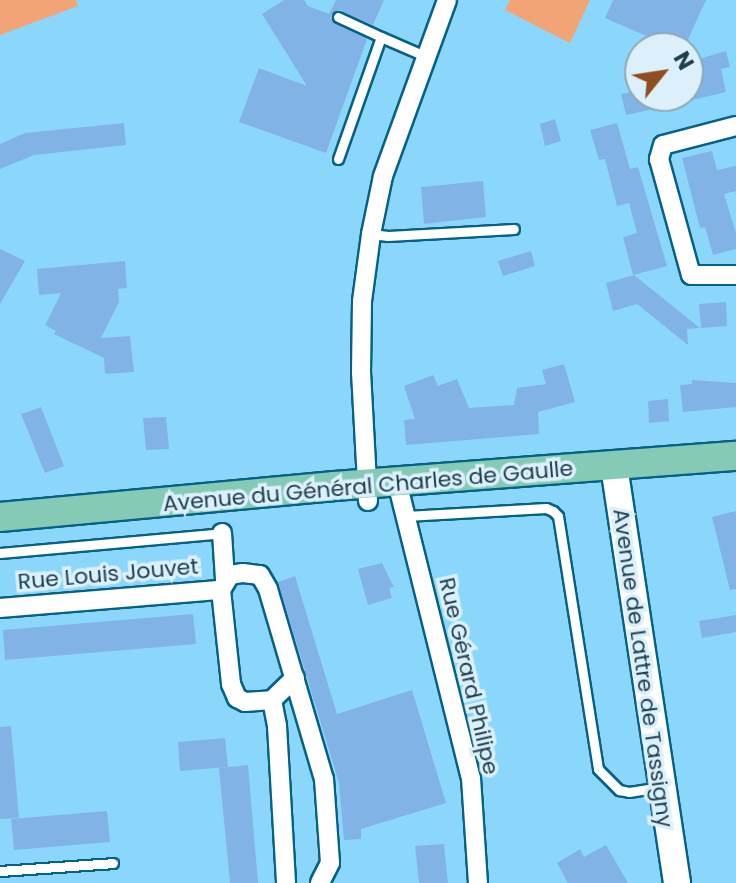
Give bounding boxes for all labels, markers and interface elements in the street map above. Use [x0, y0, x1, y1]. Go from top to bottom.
north arrow [624, 32, 704, 112]
text: N [666, 46, 701, 76]
street label: Avenue du Général Charles de Gaulle [162, 455, 574, 517]
street label: Avenue de Lattre de Tassigny [608, 507, 678, 829]
street label: Rue Louis Jouvet [17, 553, 199, 595]
street label: Rue Gérard Philipe [433, 575, 505, 777]

